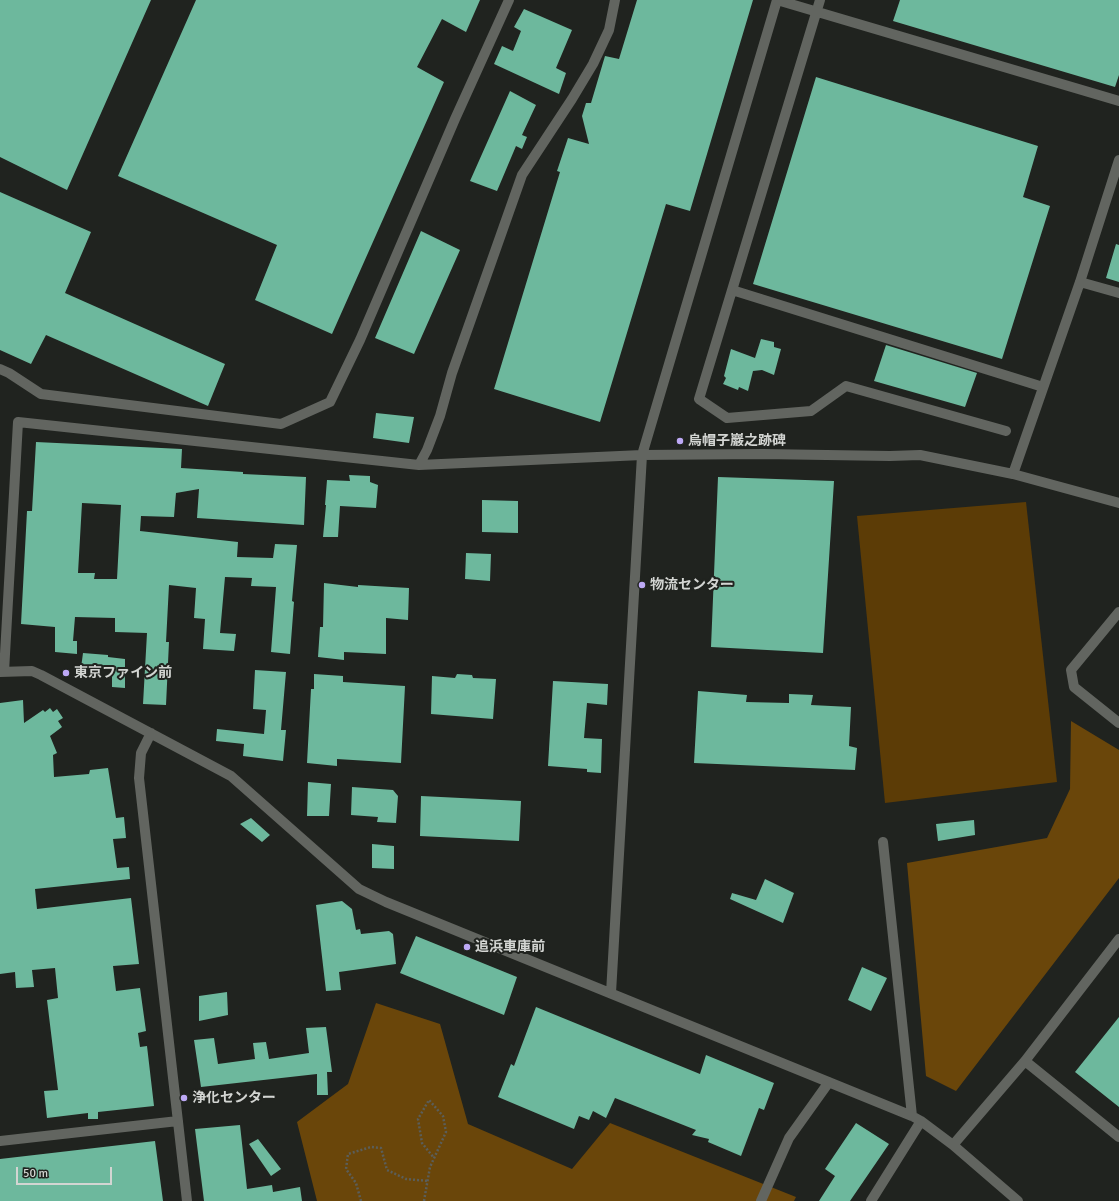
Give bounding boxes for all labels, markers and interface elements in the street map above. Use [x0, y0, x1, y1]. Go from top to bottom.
place label: 烏帽子巖之跡碑 [688, 433, 786, 449]
marker: 烏帽子巖之跡碑 [675, 436, 685, 446]
place label: 物流センター [650, 577, 734, 593]
marker: 物流センター [637, 580, 647, 590]
place label: 東京ファイン前 [74, 665, 172, 681]
marker: 東京ファイン前 [61, 668, 71, 678]
place label: 追浜車庫前 [475, 939, 545, 955]
marker: 追浜車庫前 [462, 942, 472, 952]
place label: 浄化センター [192, 1090, 276, 1106]
marker: 浄化センター [179, 1093, 189, 1103]
scale bar [18, 1159, 114, 1185]
text: 50 m [23, 1166, 48, 1181]

